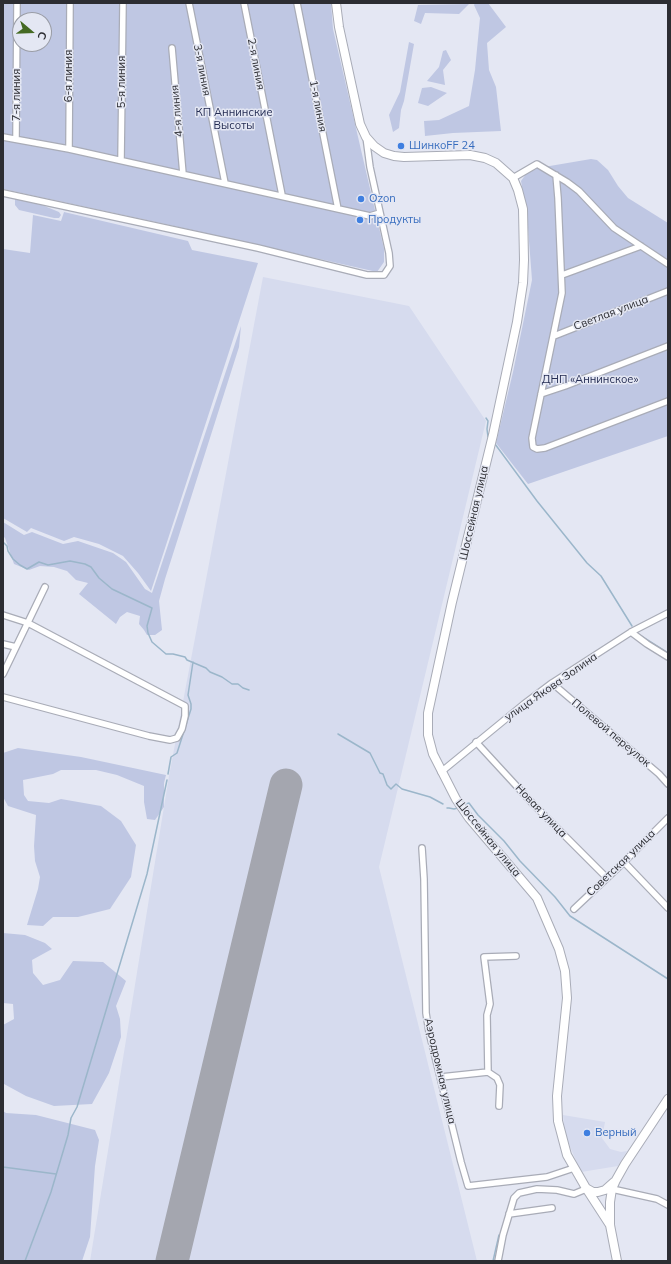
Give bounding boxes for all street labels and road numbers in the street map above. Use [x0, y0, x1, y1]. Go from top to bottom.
street label: 2-я линия [245, 37, 267, 91]
street label: 3-я линия [191, 43, 213, 97]
street label: 6-я линия [62, 50, 76, 102]
street label: 5-я линия [115, 56, 129, 108]
street label: 7-я линия [10, 69, 24, 121]
street label: 1-я линия [307, 79, 329, 133]
street label: 4-я линия [168, 84, 186, 138]
street label: Светлая улица [572, 293, 650, 333]
street label: Шоссейная улица [457, 465, 491, 561]
street label: улица Якова Золина [502, 650, 600, 724]
street label: Полевой переулок [569, 696, 653, 770]
street label: Новая улица [512, 782, 570, 840]
street label: Шоссейная улица [453, 796, 523, 880]
street label: Советская улица [584, 827, 658, 899]
street label: Аэродромная улица [421, 1017, 459, 1125]

